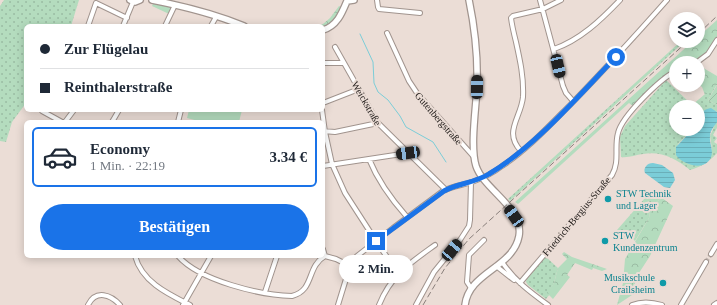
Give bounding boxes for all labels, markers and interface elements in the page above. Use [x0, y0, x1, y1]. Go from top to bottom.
map controls [669, 12, 705, 136]
button: layers [669, 12, 705, 48]
text: Zur Flügelau [64, 41, 148, 57]
route start [607, 48, 625, 66]
car [549, 53, 567, 79]
button: + [669, 56, 705, 92]
car [471, 75, 483, 99]
text: Reinthalerstraße [64, 79, 172, 95]
street label: Weickstraße [350, 79, 384, 128]
street label: Gutenbergstraße [413, 90, 465, 147]
button: − [669, 100, 705, 136]
icon: car [42, 139, 78, 175]
text: Economy [90, 141, 150, 157]
car [395, 145, 421, 161]
text: 3.34 € [270, 149, 307, 165]
text: 1 Min. · 22:19 [90, 158, 165, 173]
street label: Friedrich-Bergius-Straße [540, 174, 613, 258]
place label: STW Technik und Lager [616, 188, 671, 211]
marker: STW Technik und Lager [603, 194, 613, 204]
car [502, 203, 526, 229]
button: Bestätigen [40, 204, 309, 250]
place label: STW Kundenzentrum [613, 230, 678, 253]
route end [367, 232, 385, 250]
marker: STW Kundenzentrum [600, 236, 610, 246]
car [440, 237, 464, 263]
callout: 2 Min. [339, 255, 413, 283]
text: 2 Min. [358, 261, 394, 276]
place label: Musikschule Crailsheim [604, 272, 656, 295]
marker: Musikschule Crailsheim [658, 278, 668, 288]

